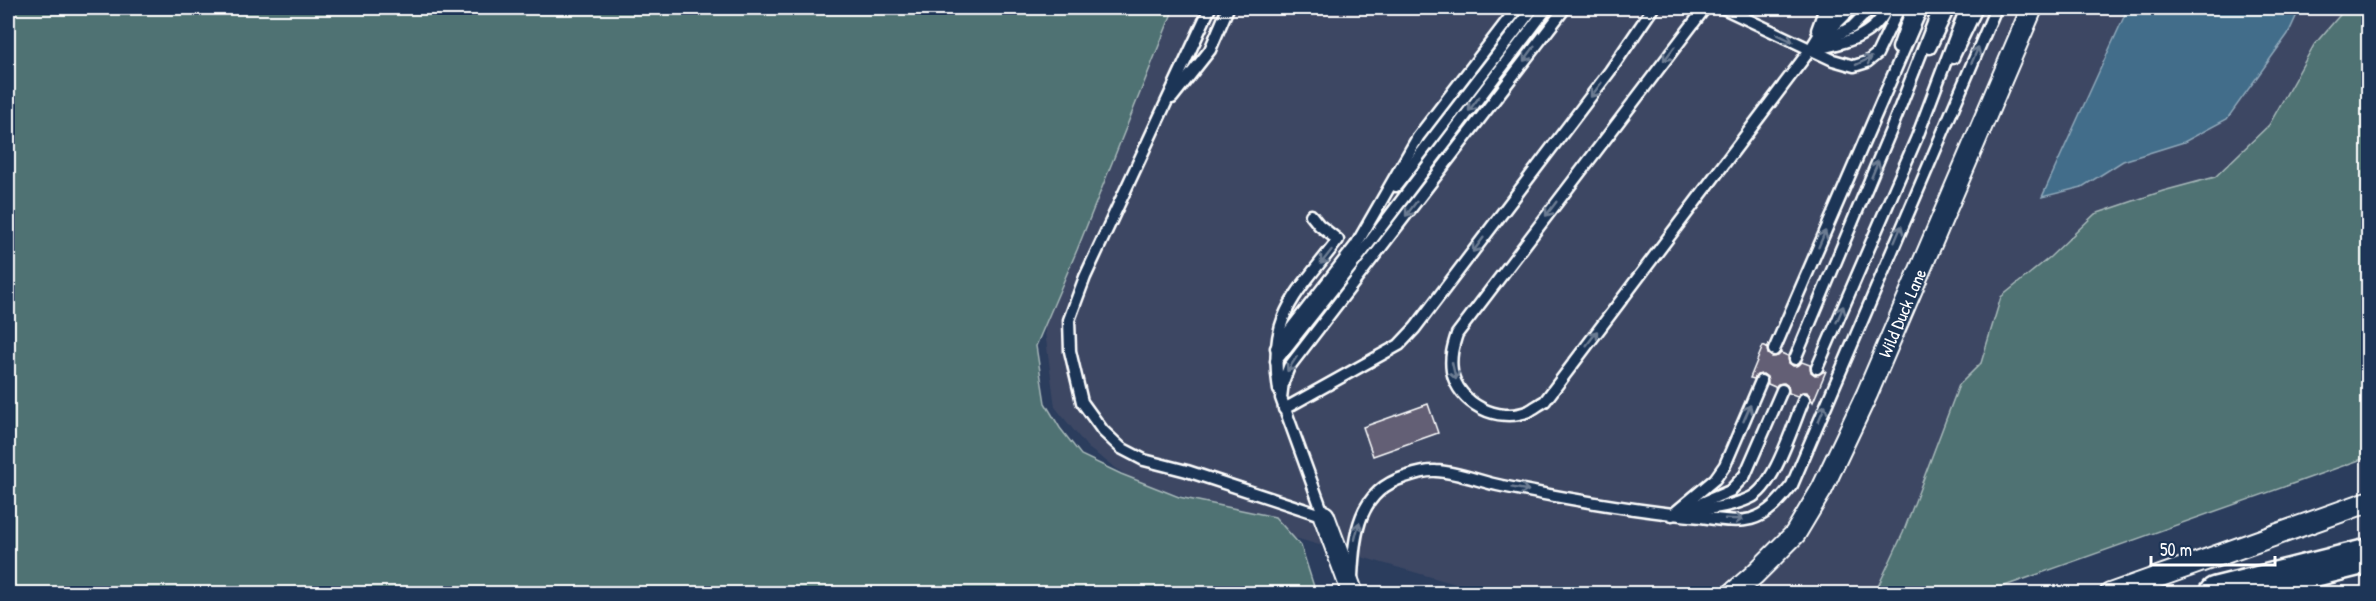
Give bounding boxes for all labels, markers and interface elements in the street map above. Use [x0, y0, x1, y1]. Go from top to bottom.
one-way arrow [1776, 32, 1794, 44]
one-way arrow [1523, 46, 1536, 62]
one-way arrow [1663, 46, 1676, 62]
one-way arrow [1970, 46, 1981, 64]
one-way arrow [1855, 55, 1873, 67]
one-way arrow [1589, 82, 1602, 98]
one-way arrow [1468, 96, 1480, 112]
one-way arrow [1869, 161, 1881, 179]
one-way arrow [1404, 200, 1417, 216]
one-way arrow [1545, 201, 1558, 217]
one-way arrow [1894, 225, 1905, 243]
one-way arrow [1816, 230, 1828, 248]
one-way arrow [1471, 237, 1484, 253]
one-way arrow [1319, 248, 1332, 264]
street label: Wild Duck Lane [1872, 264, 1932, 361]
one-way arrow [1836, 305, 1847, 323]
one-way arrow [1586, 330, 1599, 346]
one-way arrow [1286, 355, 1298, 372]
one-way arrow [1449, 361, 1460, 380]
one-way arrow [1742, 404, 1753, 423]
one-way arrow [1817, 405, 1828, 423]
one-way arrow [1510, 484, 1529, 495]
one-way arrow [1723, 514, 1743, 525]
one-way arrow [1352, 522, 1364, 541]
scale bar [2151, 529, 2276, 567]
text: 50 m [2160, 537, 2192, 562]

